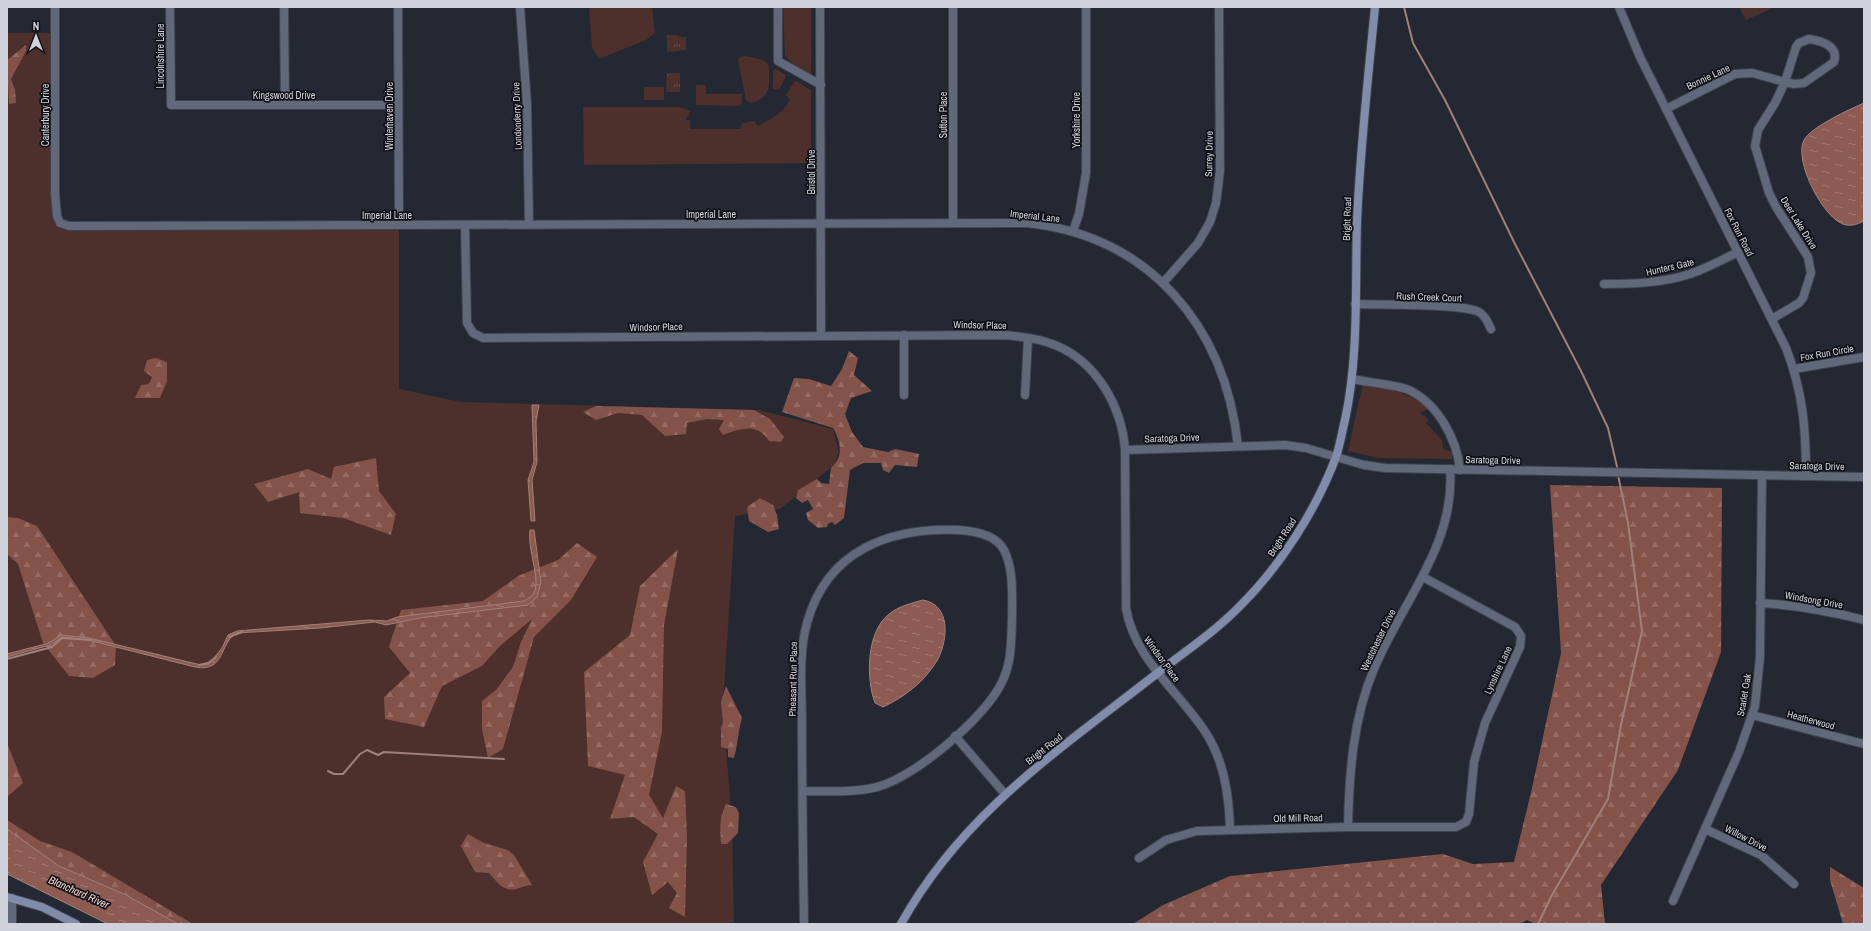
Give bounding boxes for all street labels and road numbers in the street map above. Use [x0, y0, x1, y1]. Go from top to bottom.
street label: Lincolnshire Lane [154, 23, 167, 89]
street label: Bonnie Lane [1684, 61, 1732, 93]
street label: Winterhaven Drive [383, 81, 396, 150]
street label: Londonderry Drive [509, 81, 525, 150]
street label: Canterbury Drive [39, 83, 52, 146]
street label: Kingswood Drive [253, 89, 316, 102]
street label: Sutton Place [937, 91, 950, 138]
street label: Yorkshire Drive [1070, 91, 1083, 148]
street label: Surrey Drive [1202, 130, 1216, 177]
street label: Bristol Drive [805, 149, 818, 195]
street label: Deer Lake Drive [1778, 194, 1821, 252]
street label: Bright Road [1340, 197, 1354, 241]
street label: Fox Run Road [1721, 206, 1757, 258]
street label: Imperial Lane [1009, 207, 1061, 225]
street label: Imperial Lane [686, 208, 737, 221]
street label: Imperial Lane [362, 209, 413, 222]
street label: Hunters Gate [1645, 255, 1696, 279]
street label: Rush Creek Court [1396, 289, 1463, 305]
street label: Windsor Place [953, 318, 1007, 332]
street label: Windsor Place [629, 320, 683, 334]
street label: Fox Run Circle [1799, 342, 1855, 364]
street label: Saratoga Drive [1144, 431, 1200, 445]
street label: Saratoga Drive [1465, 453, 1521, 467]
street label: Saratoga Drive [1789, 459, 1845, 473]
street label: Bright Road [1265, 515, 1299, 559]
street label: Windsong Drive [1784, 588, 1845, 612]
street label: Westchester Drive [1357, 607, 1399, 673]
street label: Windsor Place [1141, 634, 1183, 685]
street label: Pheasant Run Place [786, 641, 800, 716]
street label: Lynshire Lane [1481, 643, 1515, 696]
street label: Scarlet Oak [1734, 672, 1754, 717]
street label: Heatherwood [1786, 707, 1836, 733]
street label: Bright Road [1023, 730, 1065, 768]
street label: Old Mill Road [1273, 811, 1323, 825]
street label: Willow Drive [1723, 822, 1770, 854]

